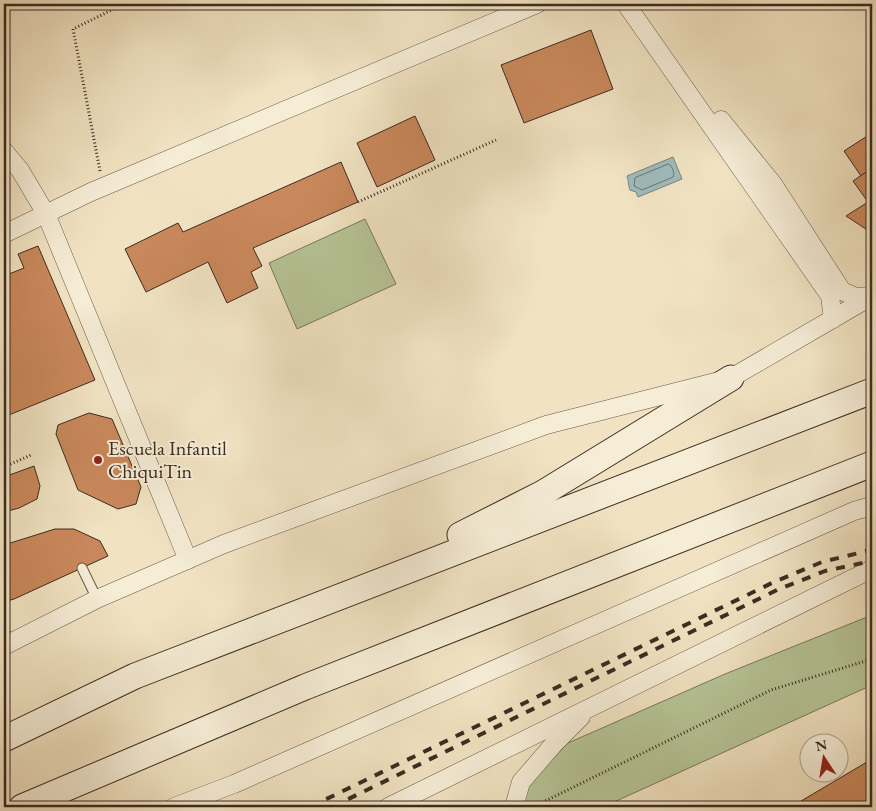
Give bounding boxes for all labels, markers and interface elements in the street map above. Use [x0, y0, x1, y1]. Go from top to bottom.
place label: Escuela Infantil ChiquiTin [108, 435, 227, 484]
marker: Escuela Infantil ChiquiTin [92, 454, 104, 466]
north arrow [798, 734, 848, 784]
text: N [814, 735, 829, 755]

